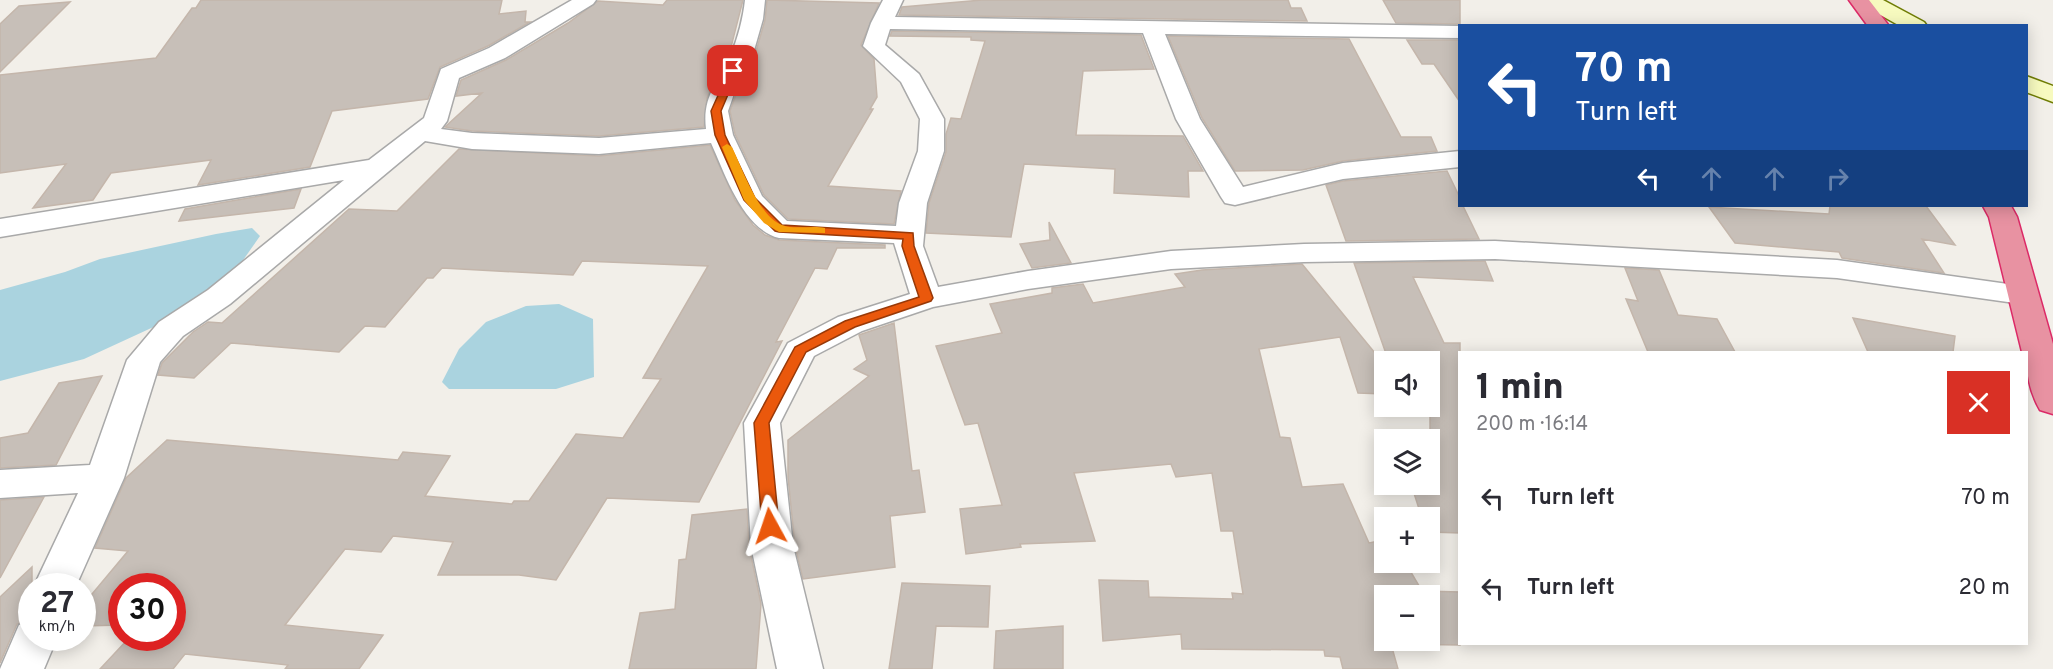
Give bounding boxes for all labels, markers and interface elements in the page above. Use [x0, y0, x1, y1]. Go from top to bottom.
text: 70 m [1575, 44, 1673, 97]
pin [707, 45, 758, 96]
icon: left [1476, 48, 1554, 126]
icon: arrive [716, 54, 749, 87]
text: Turn left [1575, 96, 1677, 130]
icon: left [1632, 162, 1665, 195]
icon: ahead [1695, 162, 1728, 195]
icon: ahead [1758, 162, 1791, 195]
icon: right [1821, 162, 1854, 195]
map controls [1374, 351, 1440, 651]
button: sound [1374, 351, 1440, 417]
text: 1 min [1476, 366, 1564, 412]
button: close [1947, 371, 2010, 434]
text: 200 m · 16:14 [1476, 412, 1588, 438]
button: layers [1374, 429, 1440, 495]
icon: left [1476, 482, 1509, 515]
text: Turn left [1527, 485, 1615, 512]
text: 70 m [1961, 485, 2010, 512]
position arrow [738, 494, 802, 558]
button: + [1374, 507, 1440, 573]
icon: left [1476, 572, 1509, 605]
speed limit sign: 30 [108, 573, 186, 651]
text: Turn left [1527, 575, 1615, 602]
text: 20 m [1959, 575, 2010, 602]
button: − [1374, 585, 1440, 651]
text: 27 [40, 586, 74, 623]
text: km/h [39, 618, 75, 637]

